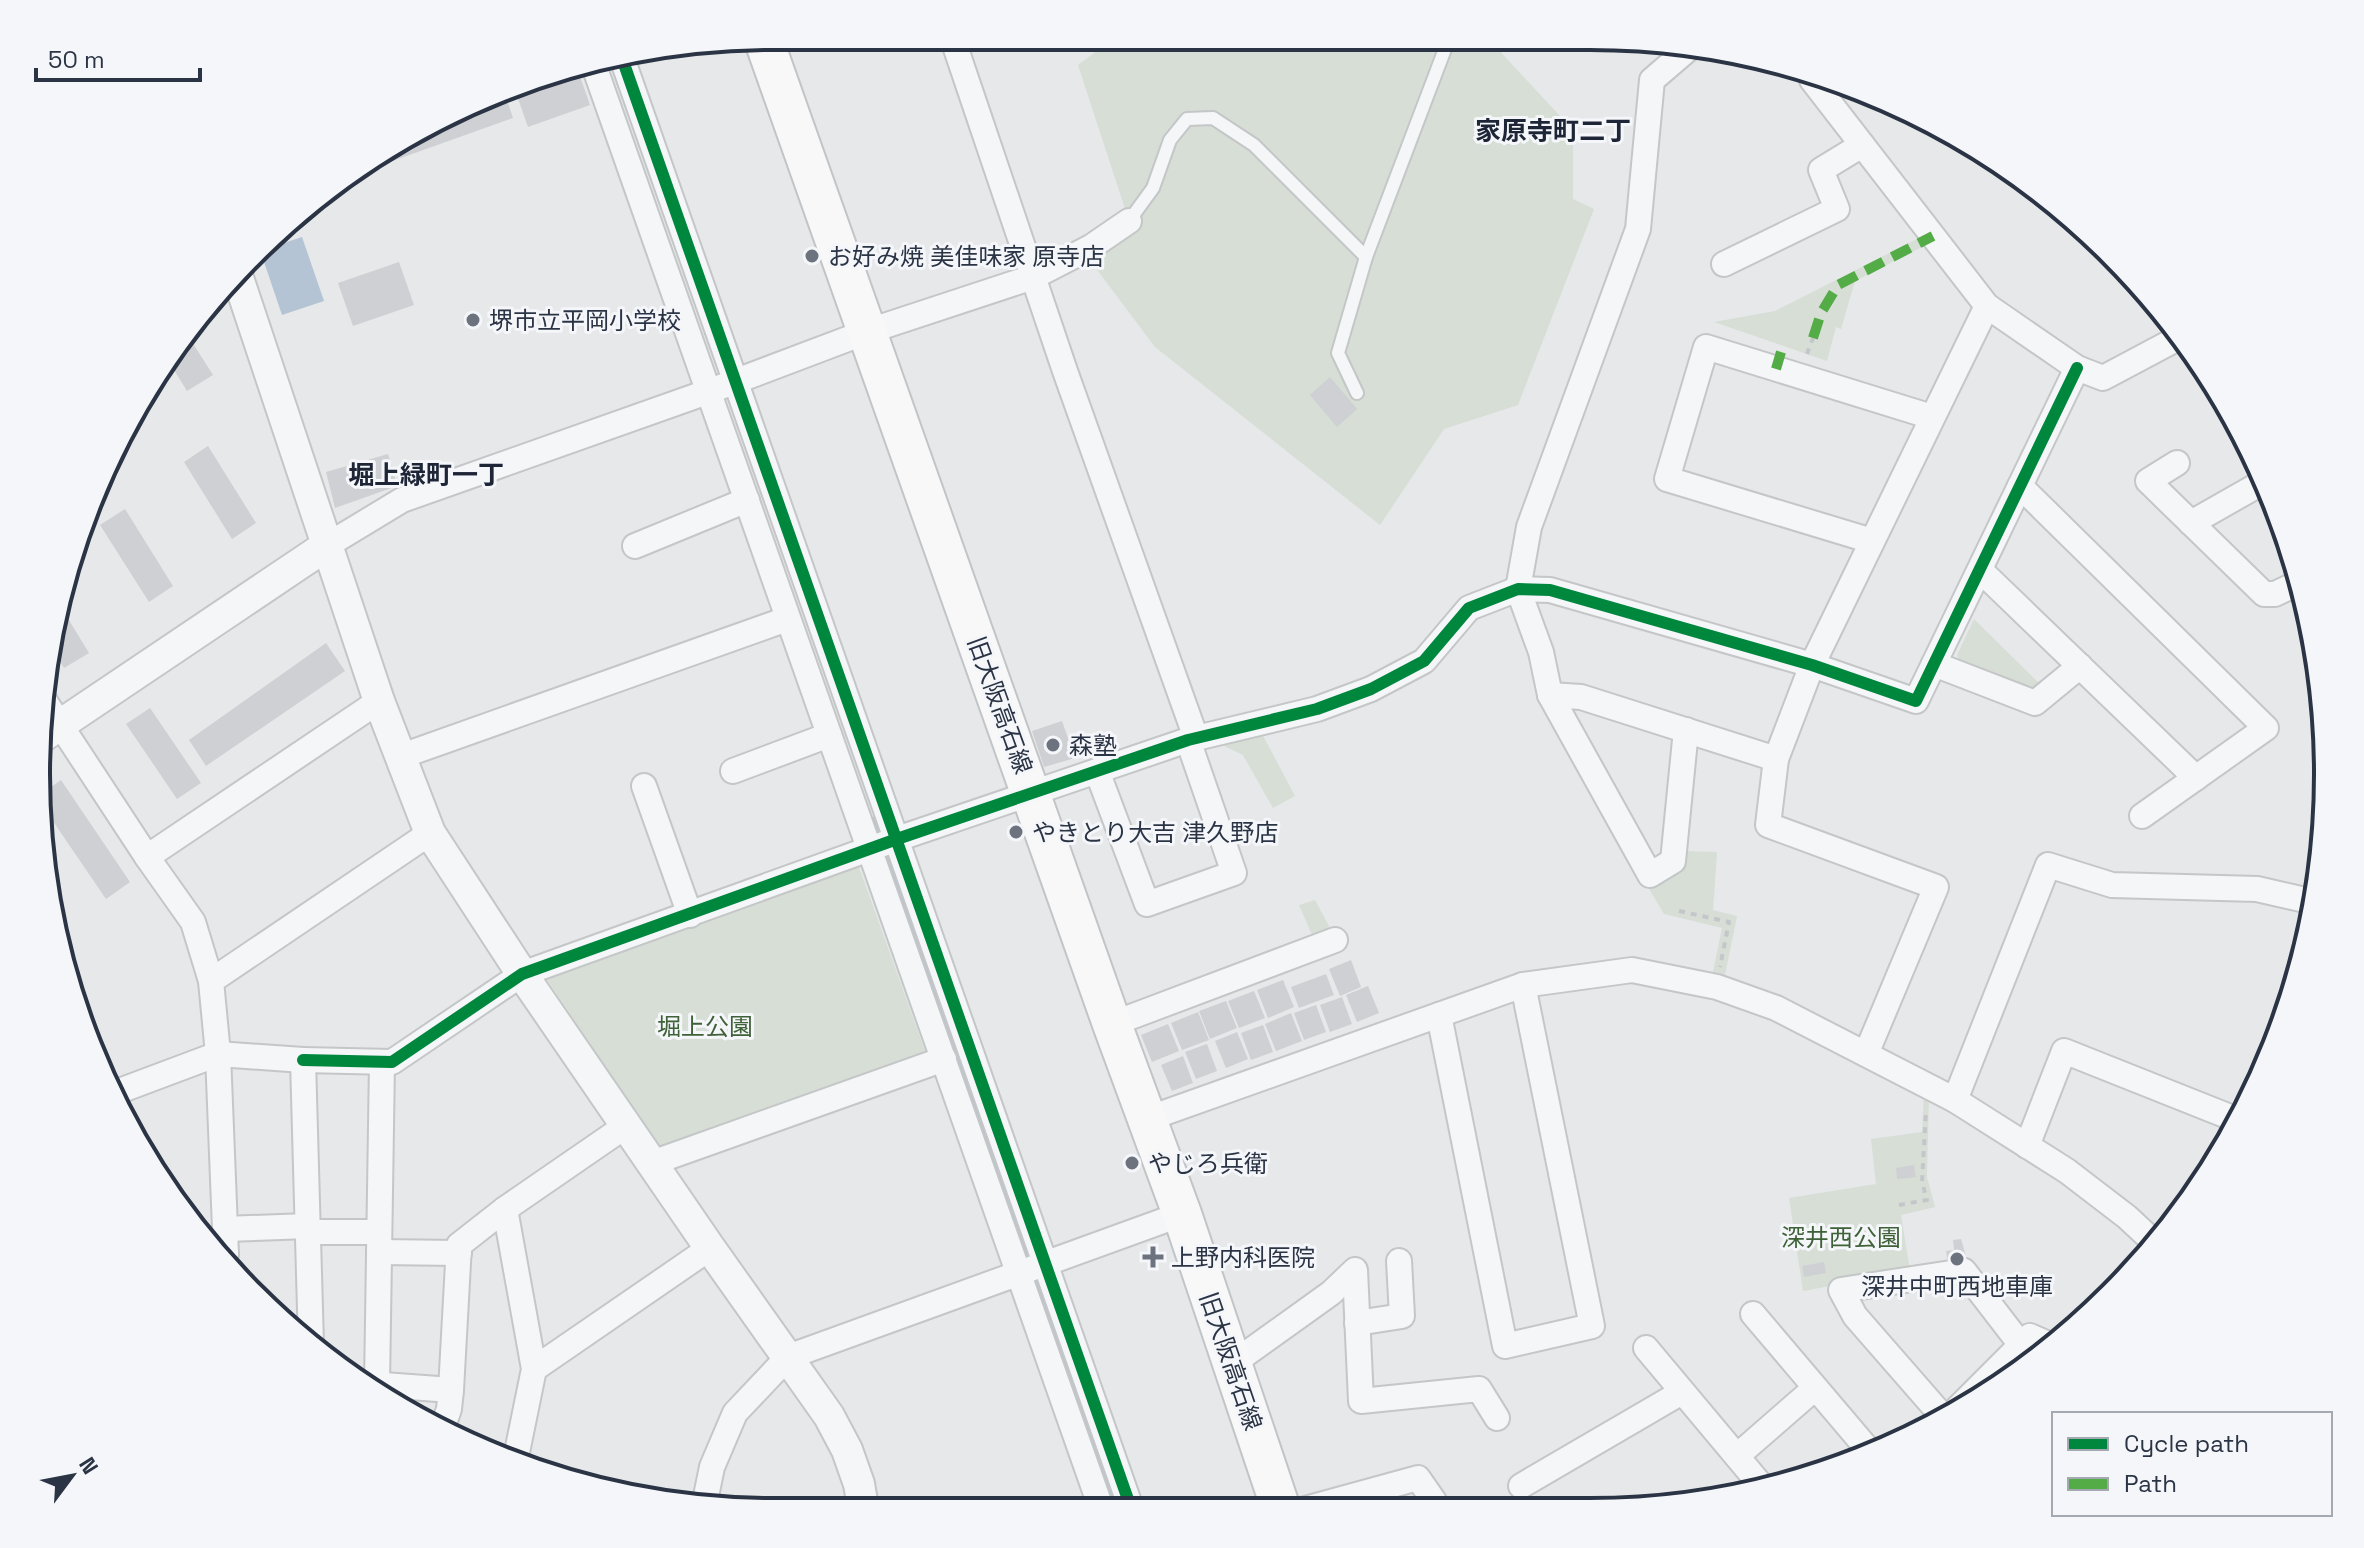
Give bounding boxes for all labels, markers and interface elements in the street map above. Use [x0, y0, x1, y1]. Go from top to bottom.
scale bar [36, 32, 200, 82]
text: 50 m [48, 44, 105, 75]
district label: 家原寺町二丁 [1475, 114, 1631, 148]
place label: お好み焼 美佳味家 原寺店 [828, 241, 1104, 272]
marker: お好み焼 美佳味家 原寺店 [803, 247, 821, 265]
place label: 堺市立平岡小学校 [489, 305, 681, 336]
marker: 堺市立平岡小学校 [464, 311, 482, 329]
district label: 堀上緑町一丁 [348, 458, 504, 492]
street label: 旧大阪高石線 [961, 632, 1039, 778]
place label: 森塾 [1069, 730, 1117, 761]
marker: 森塾 [1044, 736, 1062, 754]
place label: やきとり大吉 津久野店 [1032, 817, 1278, 848]
marker: やきとり大吉 津久野店 [1007, 823, 1025, 841]
park label: 堀上公園 [657, 1011, 753, 1042]
place label: やじろ兵衛 [1148, 1148, 1268, 1179]
marker: やじろ兵衛 [1123, 1154, 1141, 1172]
park label: 深井西公園 [1781, 1222, 1901, 1253]
place label: 上野内科医院 [1171, 1242, 1315, 1273]
marker: 上野内科医院 [1142, 1246, 1164, 1268]
marker: 深井中町西地車庫 [1948, 1250, 1966, 1268]
place label: 深井中町西地車庫 [1861, 1271, 2053, 1302]
street label: 旧大阪高石線 [1193, 1288, 1269, 1434]
legend [2052, 1412, 2332, 1516]
text: Cycle path [2124, 1428, 2249, 1459]
north arrow [32, 1436, 112, 1516]
text: N [73, 1452, 105, 1479]
text: Path [2124, 1468, 2177, 1499]

